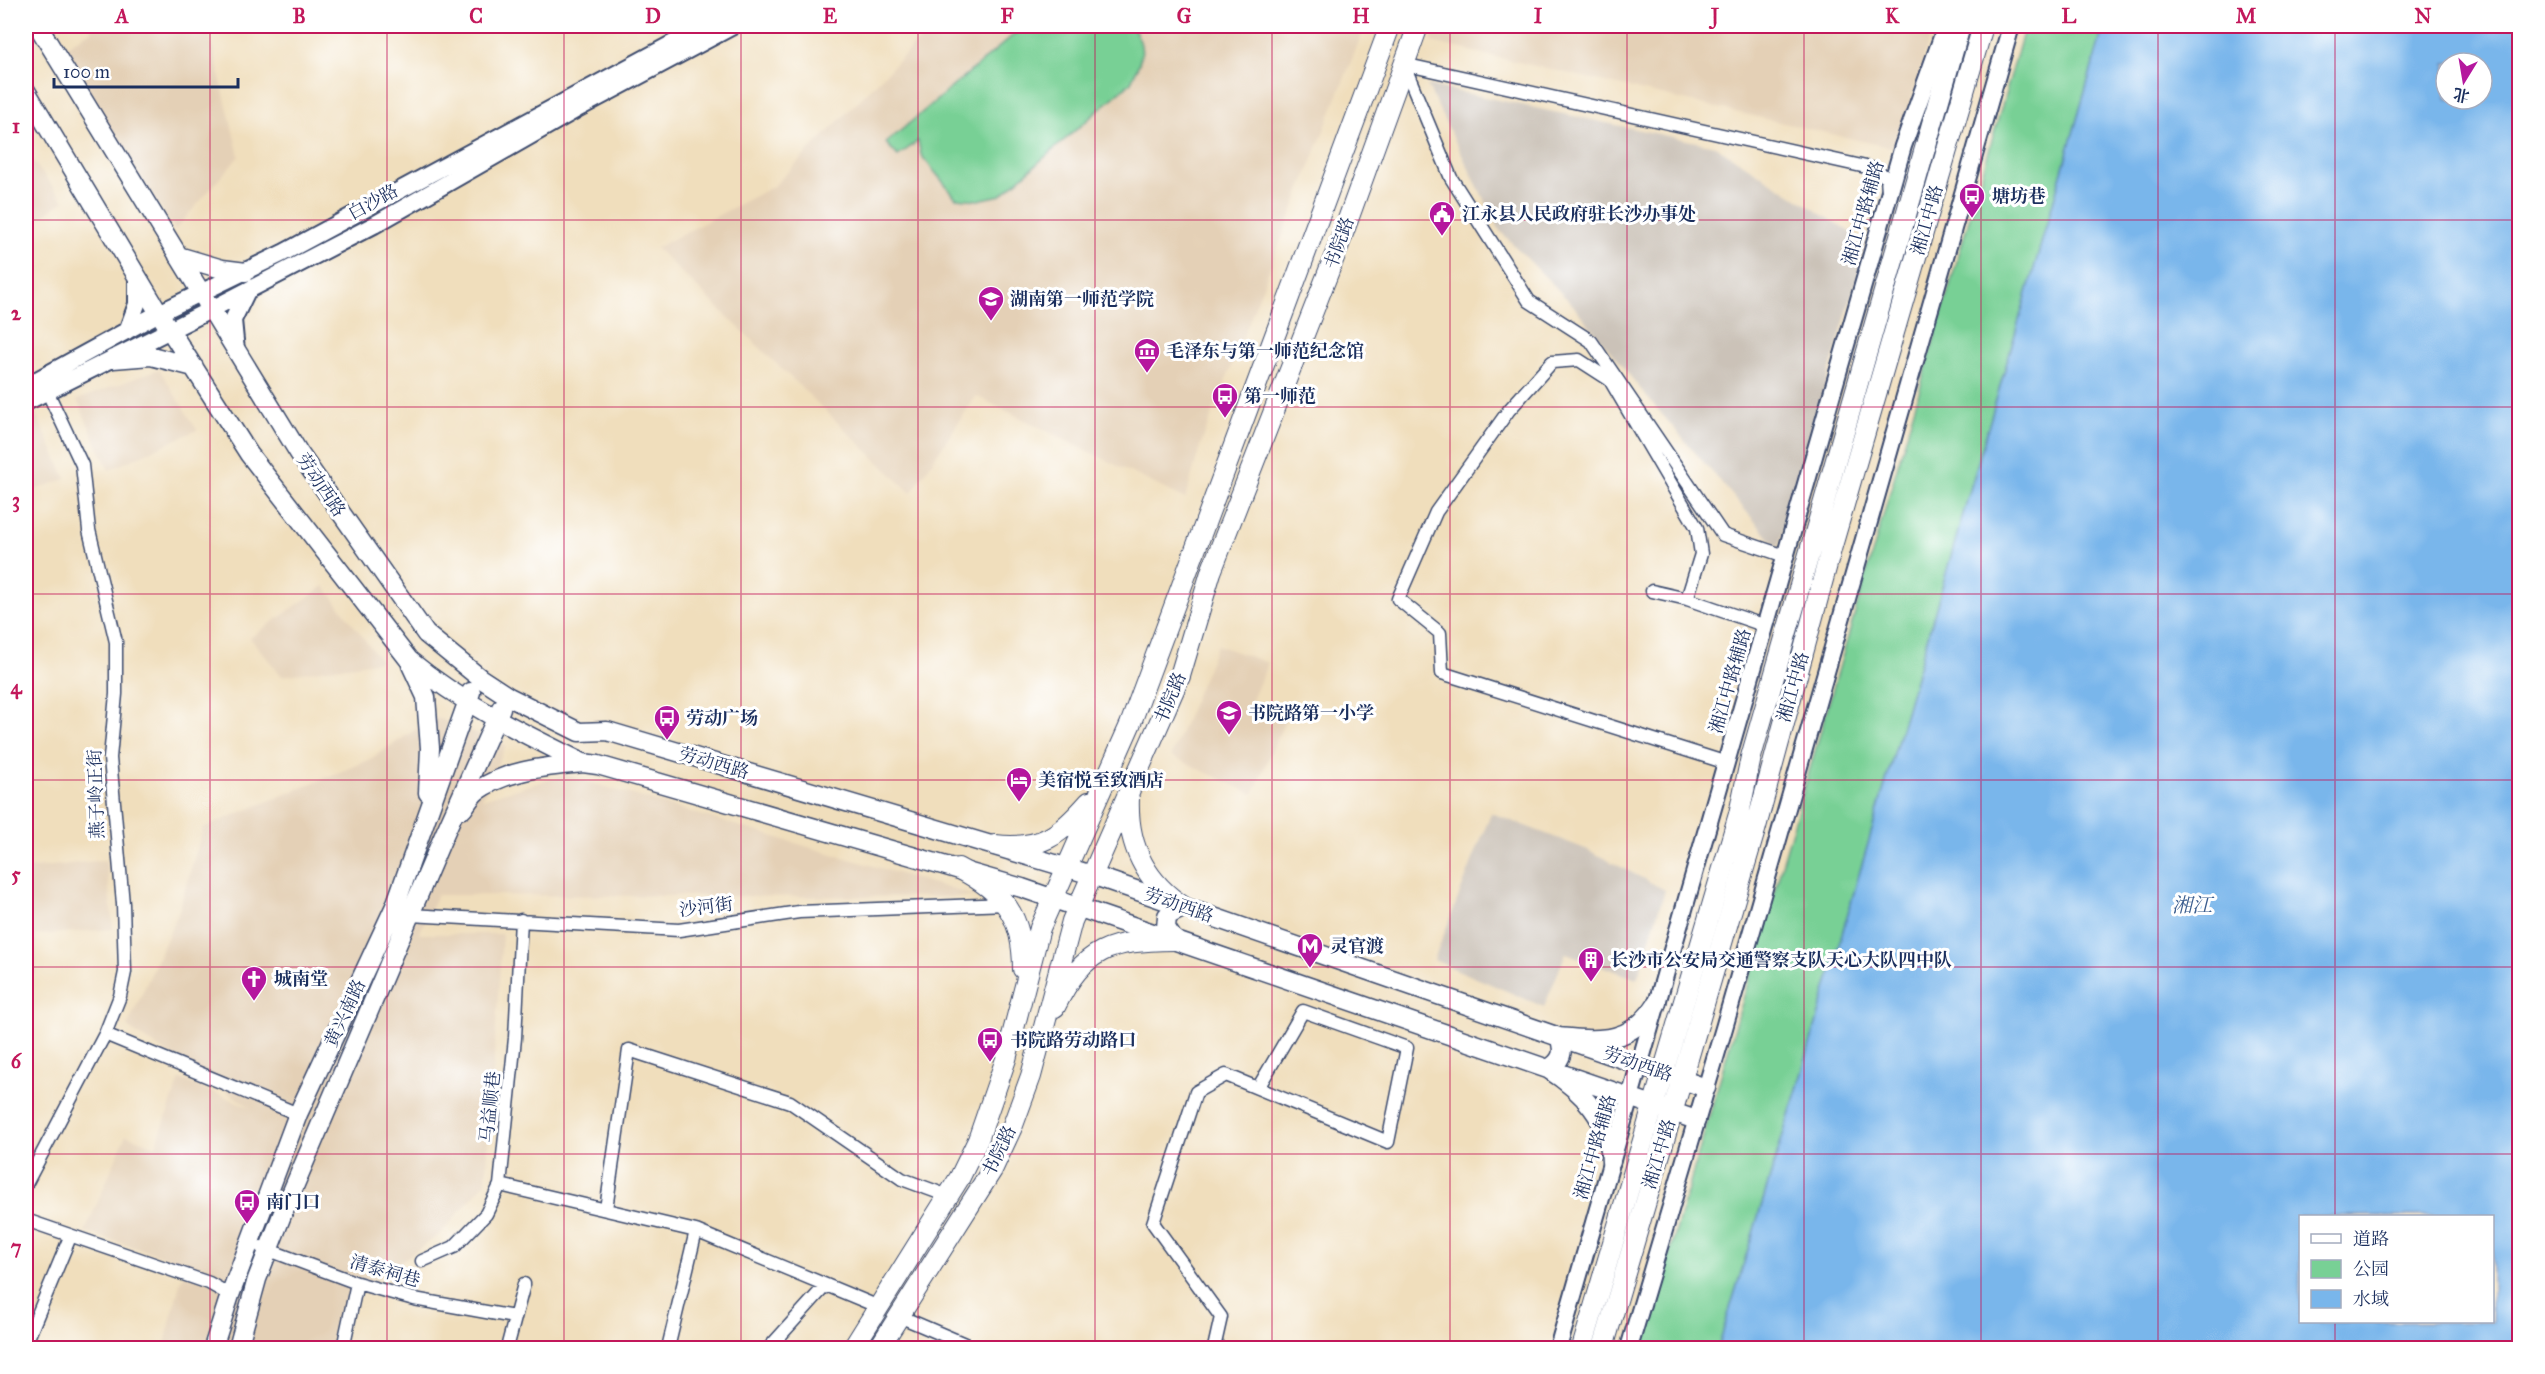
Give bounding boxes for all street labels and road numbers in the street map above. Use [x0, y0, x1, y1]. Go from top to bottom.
street label: 湘江中路辅路 [1838, 158, 1888, 268]
street label: 白沙路 [344, 179, 402, 225]
street label: 湘江中路 [1907, 182, 1947, 258]
street label: 书院路 [1319, 214, 1359, 272]
street label: 劳动西路 [292, 449, 350, 521]
street label: 湘江中路辅路 [1705, 626, 1755, 736]
street label: 湘江中路 [1773, 649, 1813, 725]
street label: 书院路 [1149, 669, 1191, 727]
street label: 劳动西路 [676, 743, 752, 783]
street label: 燕子岭正街 [83, 749, 109, 839]
street label: 劳动西路 [1141, 883, 1217, 927]
street label: 沙河街 [678, 893, 734, 921]
street label: 黄兴南路 [320, 976, 370, 1050]
street label: 劳动西路 [1600, 1042, 1676, 1086]
street label: 马益顺巷 [475, 1070, 505, 1144]
street label: 湘江中路辅路 [1570, 1092, 1620, 1202]
street label: 湘江中路 [1638, 1116, 1680, 1192]
street label: 书院路 [977, 1122, 1021, 1180]
street label: 清泰祠巷 [347, 1251, 423, 1291]

